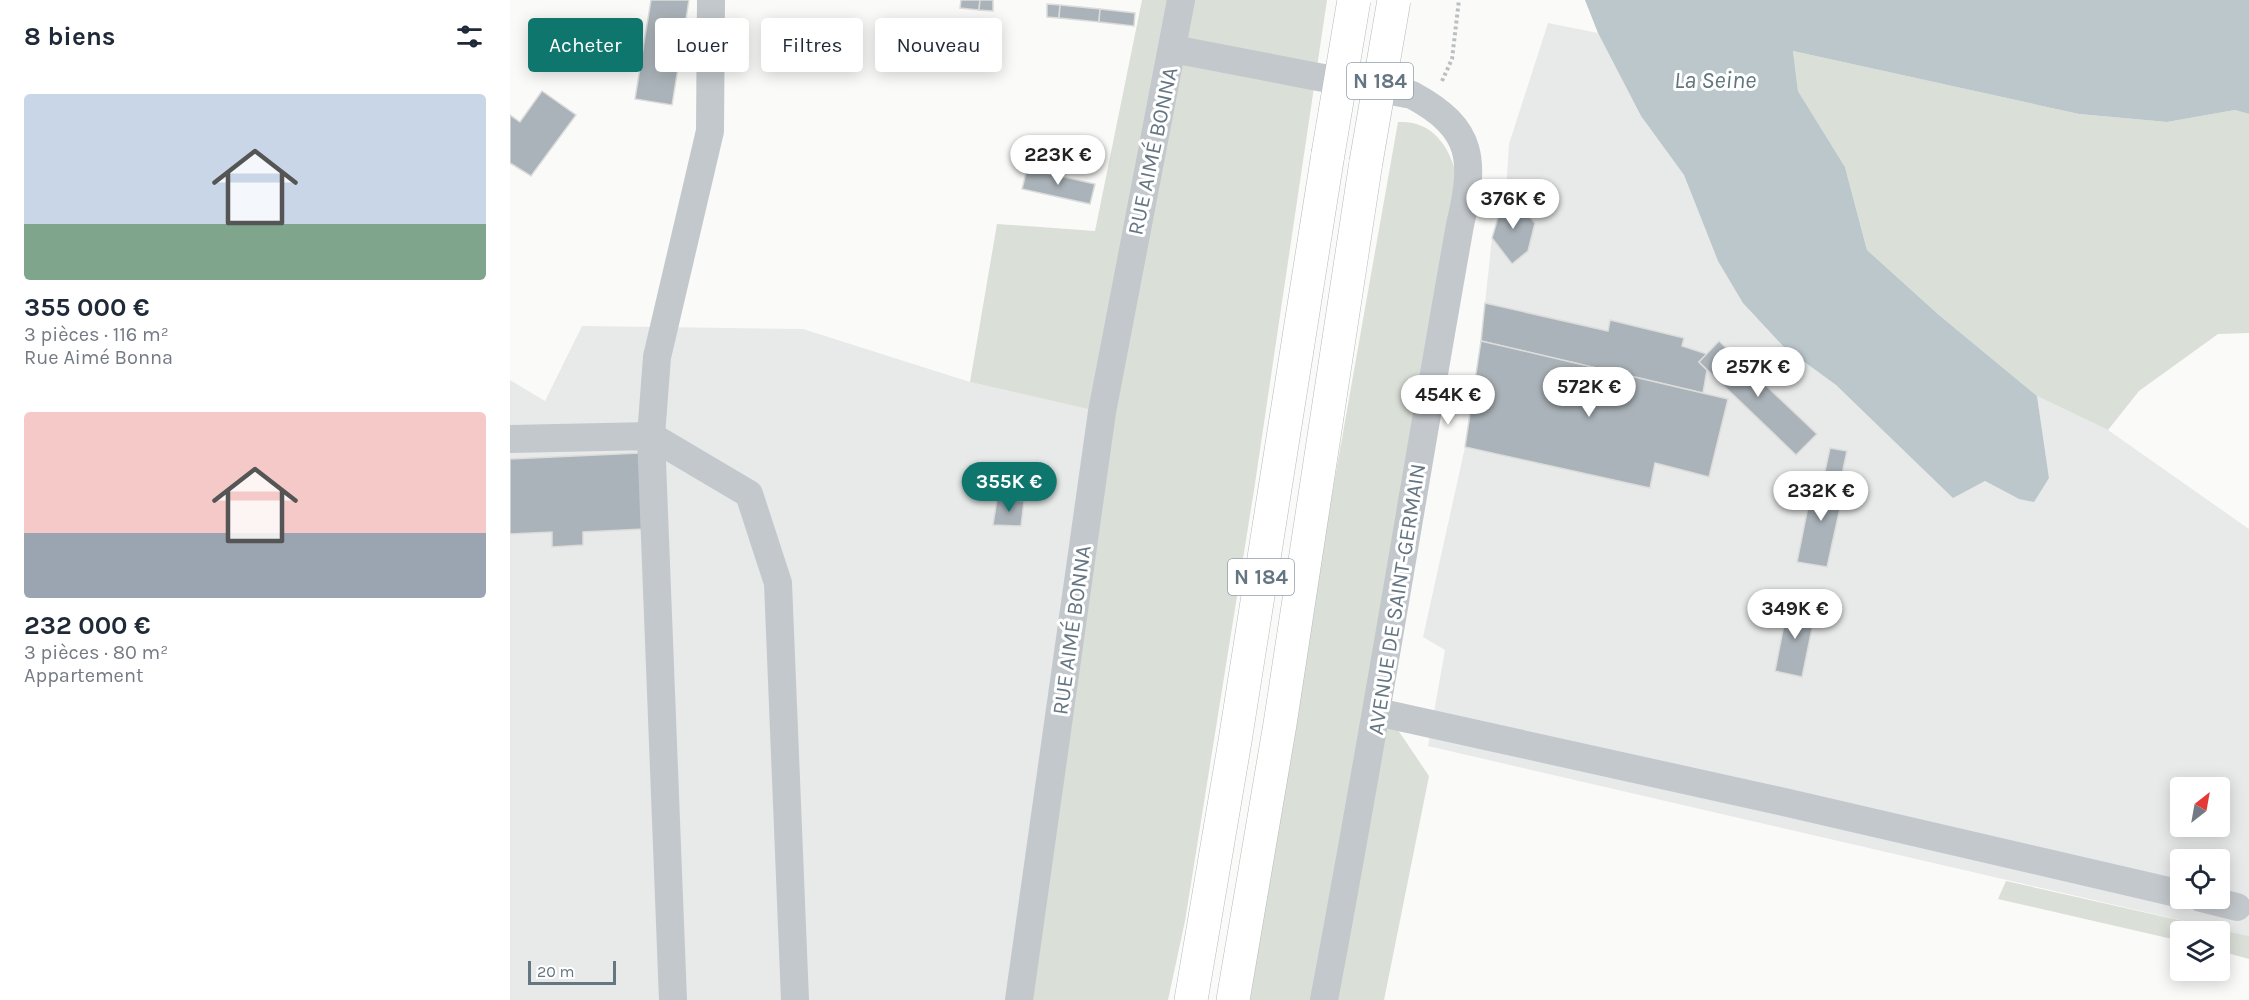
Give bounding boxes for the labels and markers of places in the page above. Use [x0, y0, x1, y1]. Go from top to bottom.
pin: 223K € [1009, 135, 1107, 186]
pin: 376K € [1464, 179, 1562, 230]
pin: 257K € [1709, 347, 1807, 398]
pin: 572K € [1540, 367, 1638, 418]
pin: 454K € [1399, 375, 1497, 426]
pin: 355K € [960, 462, 1058, 513]
pin: 232K € [1772, 471, 1870, 522]
pin: 349K € [1746, 589, 1844, 640]

